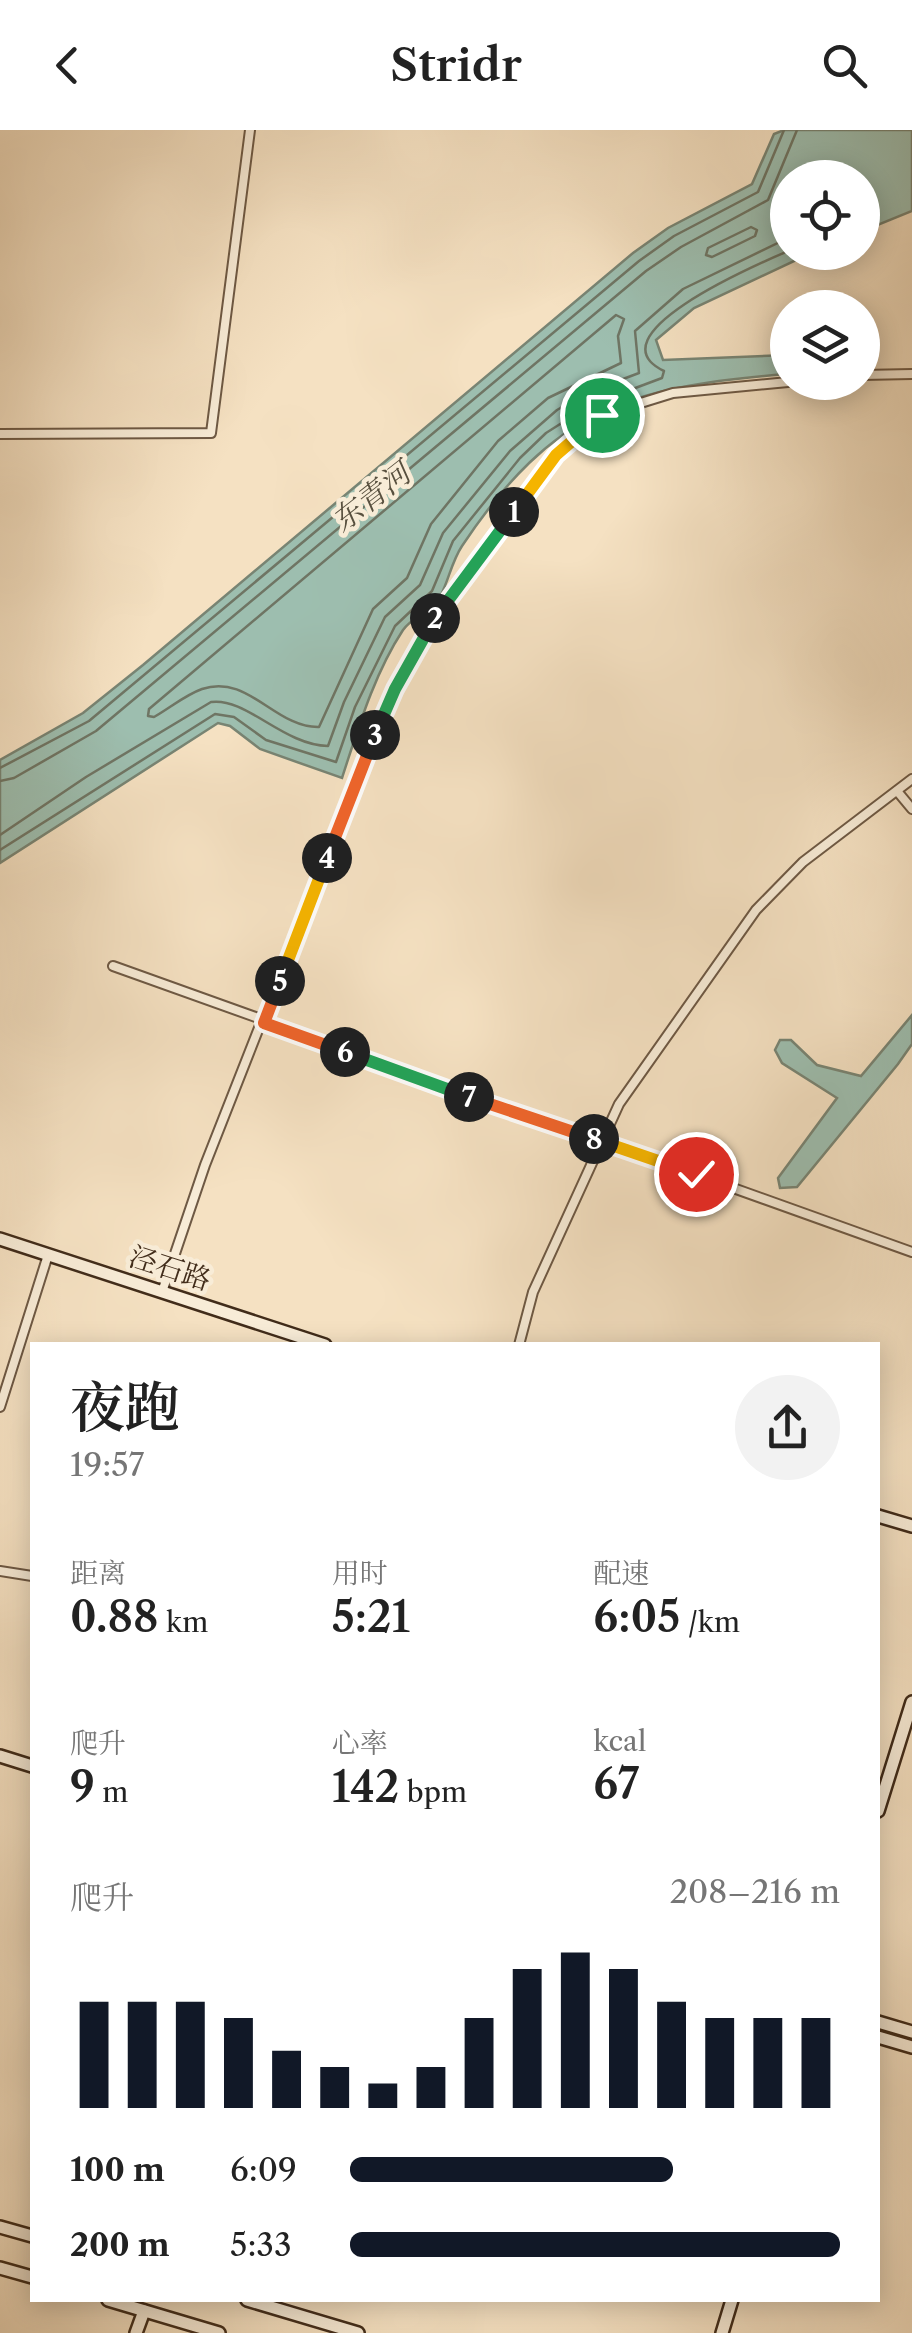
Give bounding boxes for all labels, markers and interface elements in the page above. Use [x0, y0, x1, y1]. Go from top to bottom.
text: Stridr [390, 37, 522, 93]
icon: back [40, 38, 95, 93]
icon: search [817, 38, 872, 93]
map controls [770, 160, 880, 400]
button: locate [770, 160, 880, 270]
button: layers [770, 290, 880, 400]
pin [560, 373, 645, 458]
icon: arrive [575, 388, 630, 443]
water label: 东青河 [324, 452, 422, 539]
pin: 1 [489, 487, 539, 537]
text: 1 [508, 495, 520, 529]
pin: 2 [410, 593, 460, 643]
text: 2 [427, 601, 443, 635]
pin: 3 [350, 710, 400, 760]
text: 3 [367, 718, 383, 752]
pin: 4 [302, 833, 352, 883]
text: 4 [319, 841, 335, 875]
pin: 5 [255, 956, 305, 1006]
text: 5 [272, 964, 288, 998]
pin: 6 [320, 1027, 370, 1077]
text: 6 [337, 1035, 353, 1069]
pin: 7 [444, 1072, 494, 1122]
text: 7 [462, 1080, 476, 1114]
pin: 8 [569, 1114, 619, 1164]
text: 8 [585, 1122, 603, 1156]
pin [654, 1132, 739, 1217]
icon: check [669, 1147, 724, 1202]
street label: 泾石路 [125, 1239, 215, 1297]
text: 夜跑 [70, 1374, 180, 1441]
button: share [735, 1375, 840, 1480]
text: 19:57 [70, 1445, 144, 1484]
text: 距离 [70, 1556, 126, 1590]
text: 用时 [332, 1556, 388, 1590]
text: 配速 [593, 1556, 649, 1590]
text: 0.88 [70, 1591, 159, 1643]
text: 5:21 [332, 1591, 410, 1643]
text: 6:05 [593, 1591, 680, 1643]
text: km [159, 1605, 208, 1639]
text: /km [680, 1605, 740, 1639]
text: kcal [593, 1724, 646, 1758]
text: 爬升 [70, 1726, 126, 1760]
text: 心率 [332, 1726, 388, 1760]
text: 67 [593, 1758, 639, 1810]
text: 9 [70, 1761, 95, 1813]
text: 142 [332, 1761, 399, 1813]
text: m [95, 1775, 128, 1809]
text: bpm [399, 1775, 467, 1809]
text: 208–216 m [670, 1872, 840, 1911]
text: 爬升 [70, 1878, 134, 1917]
text: 100 m [70, 2150, 165, 2189]
text: 6:09 [230, 2150, 297, 2189]
text: 200 m [70, 2225, 170, 2264]
text: 5:33 [230, 2225, 292, 2264]

